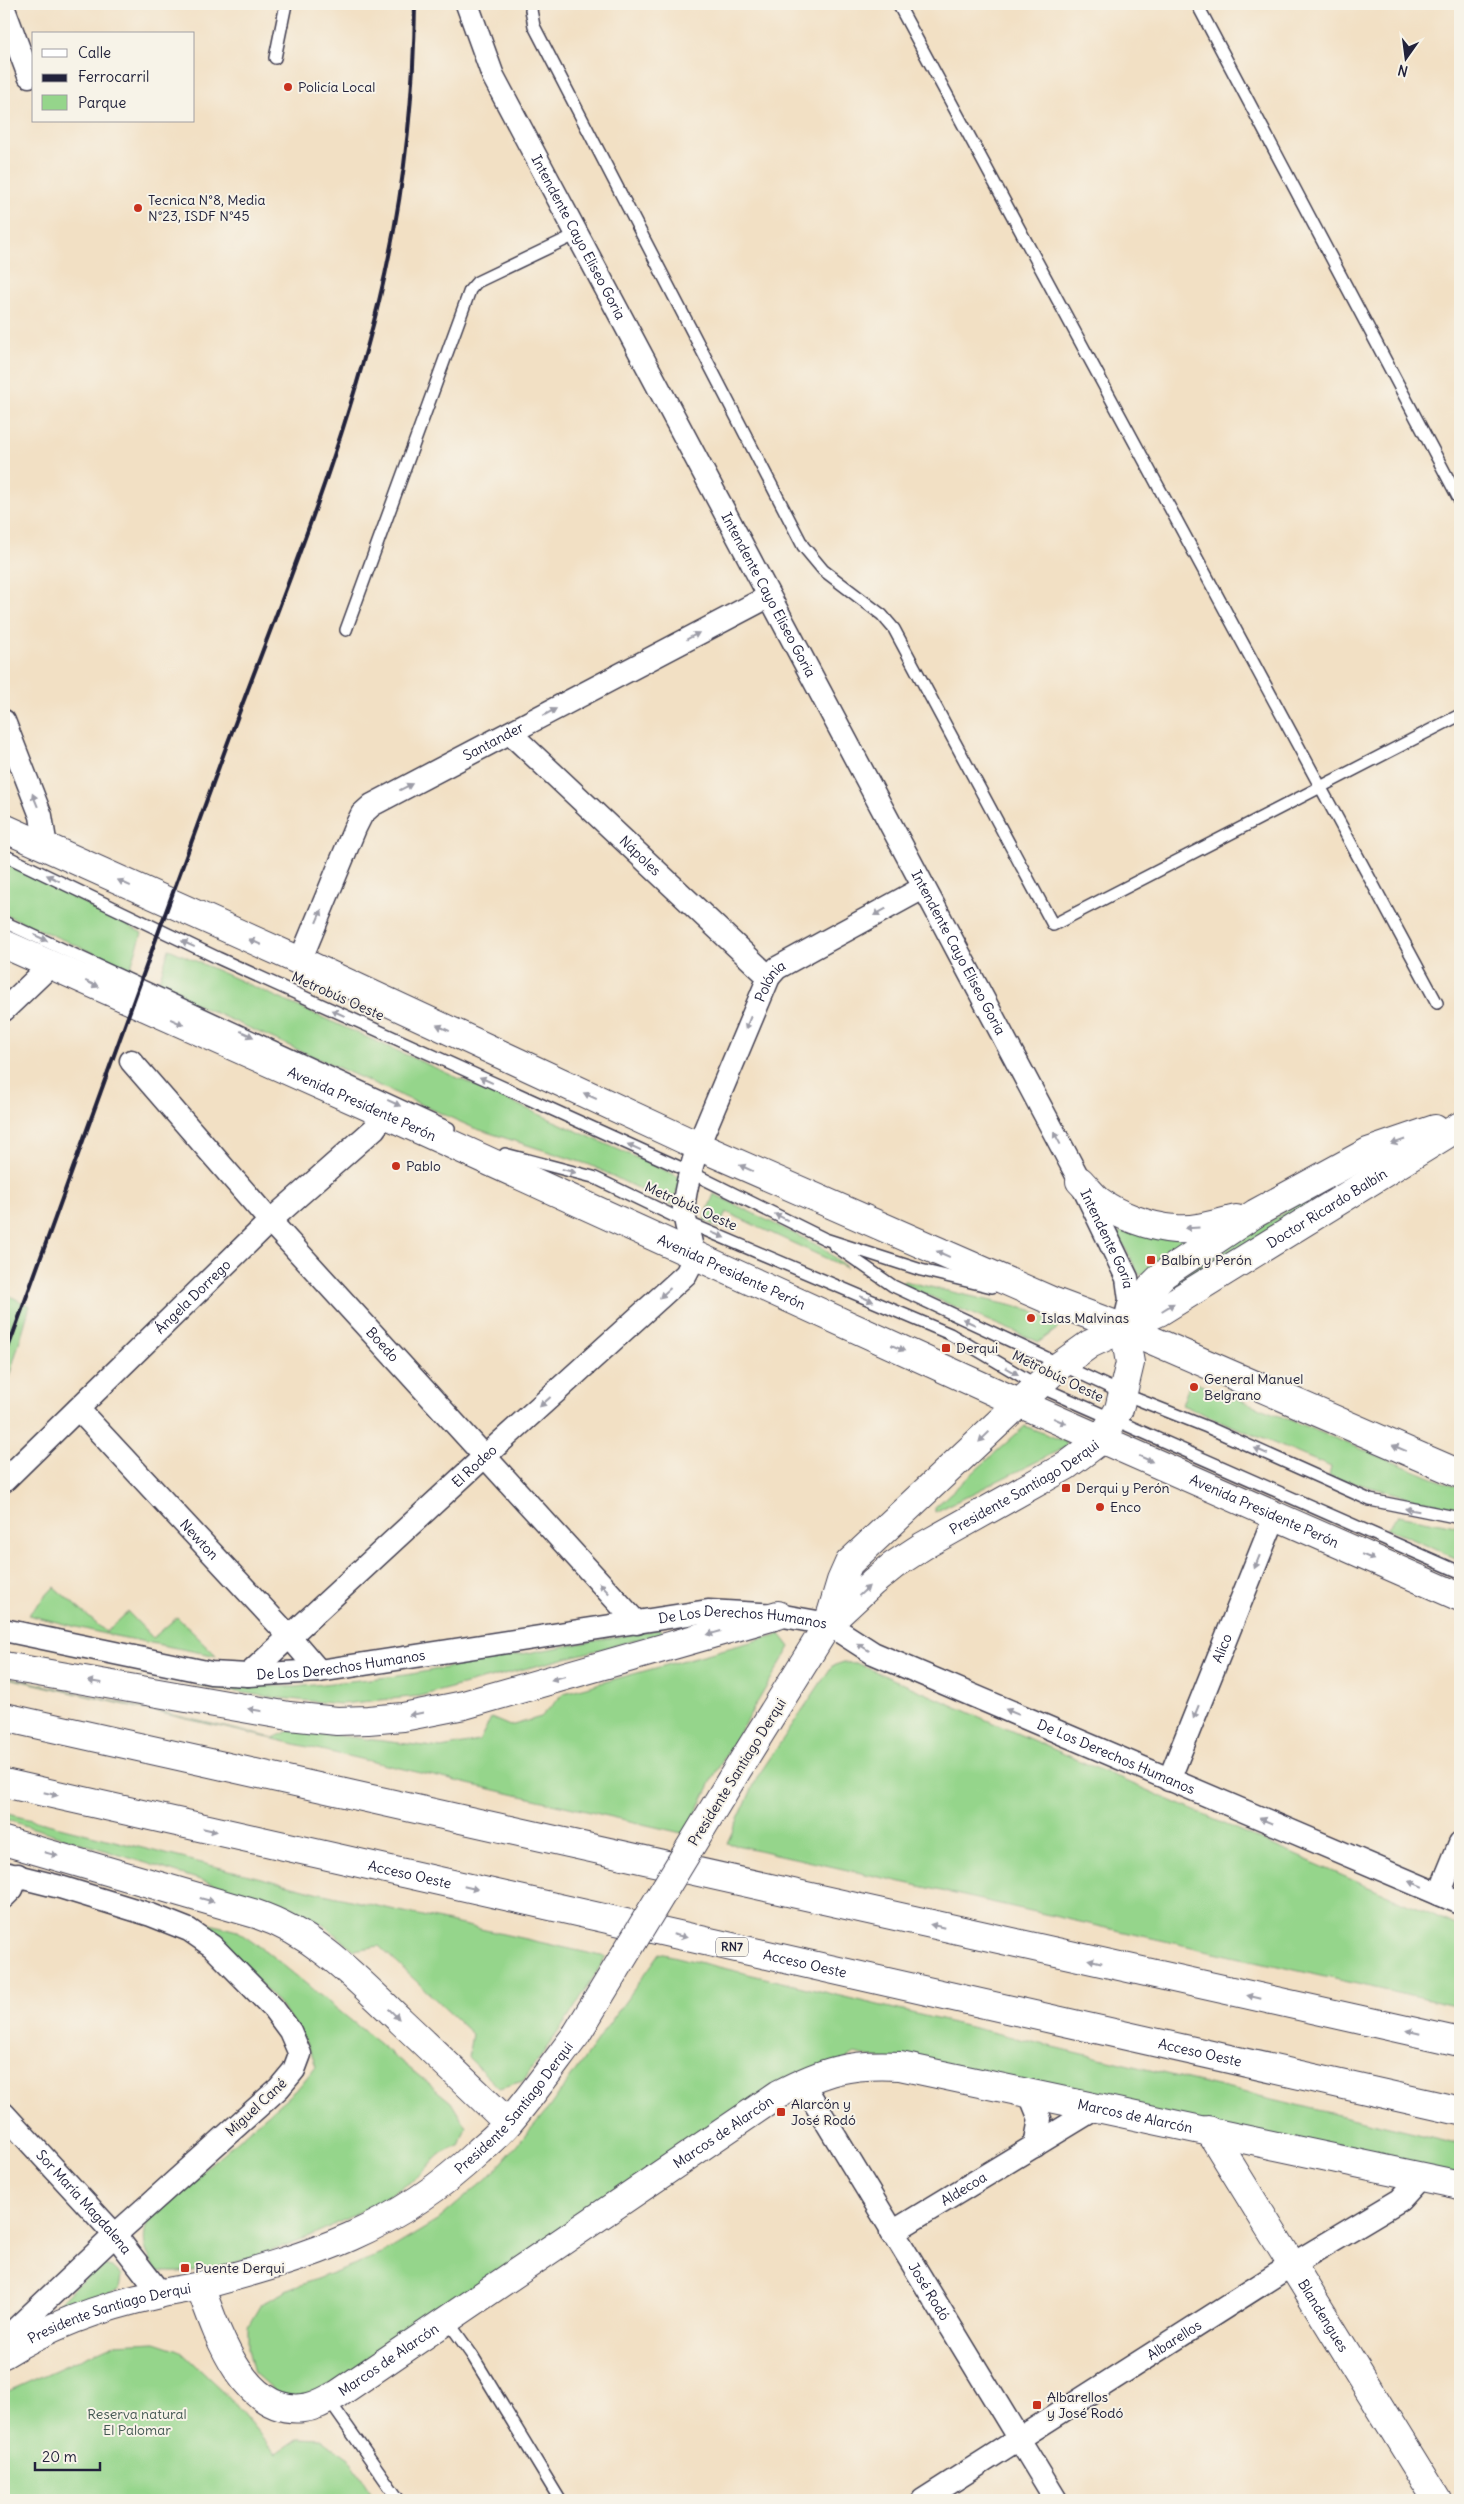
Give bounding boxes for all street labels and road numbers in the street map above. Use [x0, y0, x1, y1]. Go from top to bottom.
street label: Intendente Cayo Eliseo Goria [527, 152, 630, 323]
street label: Intendente Cayo Eliseo Goria [717, 509, 820, 680]
street label: Santander [460, 718, 527, 765]
street label: Nápoles [616, 832, 665, 880]
street label: Intendente Cayo Eliseo Goria [907, 867, 1010, 1038]
street label: Polónia [751, 956, 788, 1005]
street label: Metrobús Oeste [289, 968, 387, 1024]
street label: Avenida Presidente Perón [285, 1063, 439, 1145]
street label: Doctor Ricardo Balbín [1263, 1164, 1390, 1252]
street label: Metrobús Oeste [642, 1178, 740, 1234]
street label: Intendente Goria [1076, 1186, 1137, 1290]
street label: Avenida Presidente Perón [654, 1230, 808, 1314]
street label: Ángela Dorrego [151, 1255, 235, 1338]
street label: Boedo [362, 1323, 403, 1366]
street label: Metrobús Oeste [1009, 1346, 1107, 1406]
street label: Presidente Santiago Derqui [946, 1436, 1102, 1538]
street label: El Rodeo [448, 1441, 501, 1491]
street label: Avenida Presidente Perón [1187, 1470, 1342, 1552]
street label: Newton [176, 1515, 222, 1563]
street label: De Los Derechos Humanos [657, 1602, 828, 1633]
street label: Alico [1208, 1631, 1236, 1666]
street label: De Los Derechos Humanos [256, 1646, 426, 1684]
street label: Presidente Santiago Derqui [684, 1695, 790, 1849]
street label: De Los Derechos Humanos [1035, 1715, 1198, 1798]
street label: Acceso Oeste [366, 1856, 453, 1893]
road number: RN7 [716, 1938, 748, 1956]
street label: Acceso Oeste [762, 1945, 848, 1982]
street label: Acceso Oeste [1157, 2034, 1243, 2071]
street label: Presidente Santiago Derqui [451, 2038, 577, 2178]
street label: Miguel Cané [222, 2074, 290, 2140]
street label: Marcos de Alarcón [670, 2092, 777, 2172]
street label: Marcos de Alarcón [1076, 2095, 1194, 2137]
street label: Sor María Magdalena [32, 2146, 136, 2258]
street label: Aldecoa [937, 2168, 990, 2210]
street label: José Rodó [905, 2259, 954, 2324]
street label: Blandengues [1294, 2276, 1353, 2355]
street label: Presidente Santiago Derqui [25, 2279, 192, 2348]
street label: Albarellos [1144, 2316, 1205, 2364]
street label: Marcos de Alarcón [335, 2319, 442, 2400]

